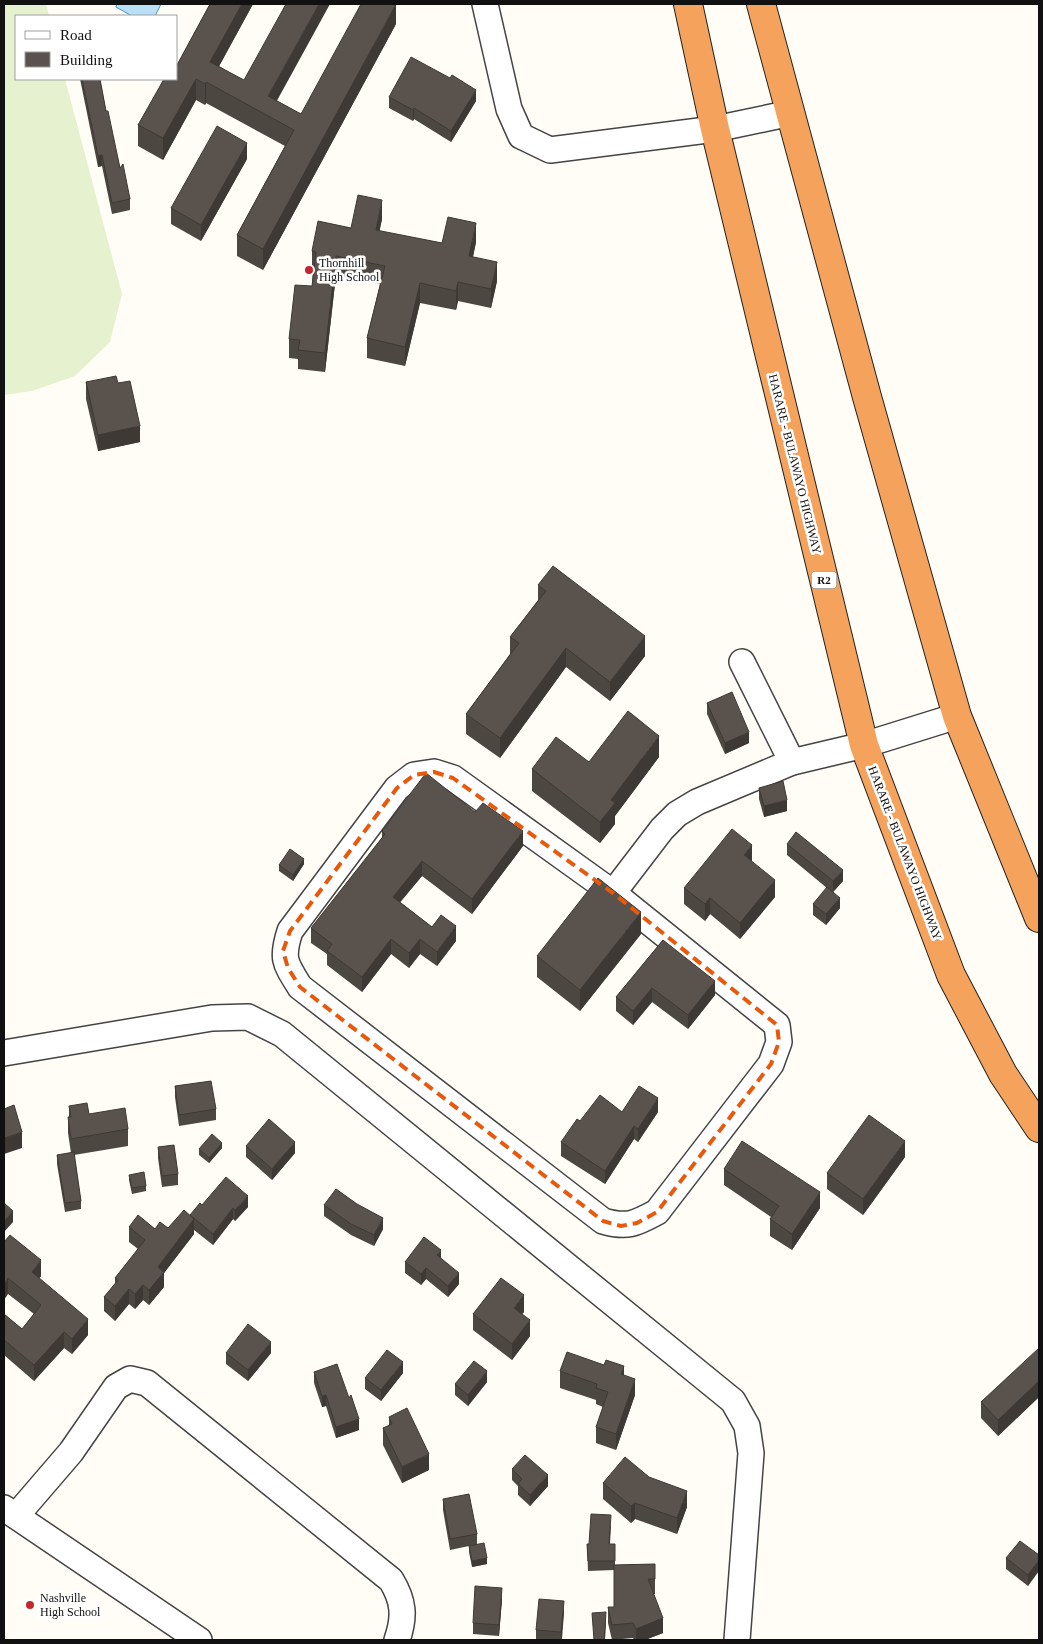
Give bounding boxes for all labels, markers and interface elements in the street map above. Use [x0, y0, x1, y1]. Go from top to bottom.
legend [15, 15, 178, 80]
text: Road [60, 27, 92, 43]
text: Building [60, 52, 113, 68]
place label: Thornhill High School [319, 256, 380, 284]
marker: Thornhill High School [303, 264, 315, 276]
street label: HARARE - BULAWAYO HIGHWAY [766, 372, 824, 556]
road number: R2 [812, 572, 836, 588]
street label: HARARE - BULAWAYO HIGHWAY [865, 764, 945, 942]
place label: Nashville High School [40, 1591, 101, 1619]
marker: Nashville High School [24, 1599, 36, 1611]

